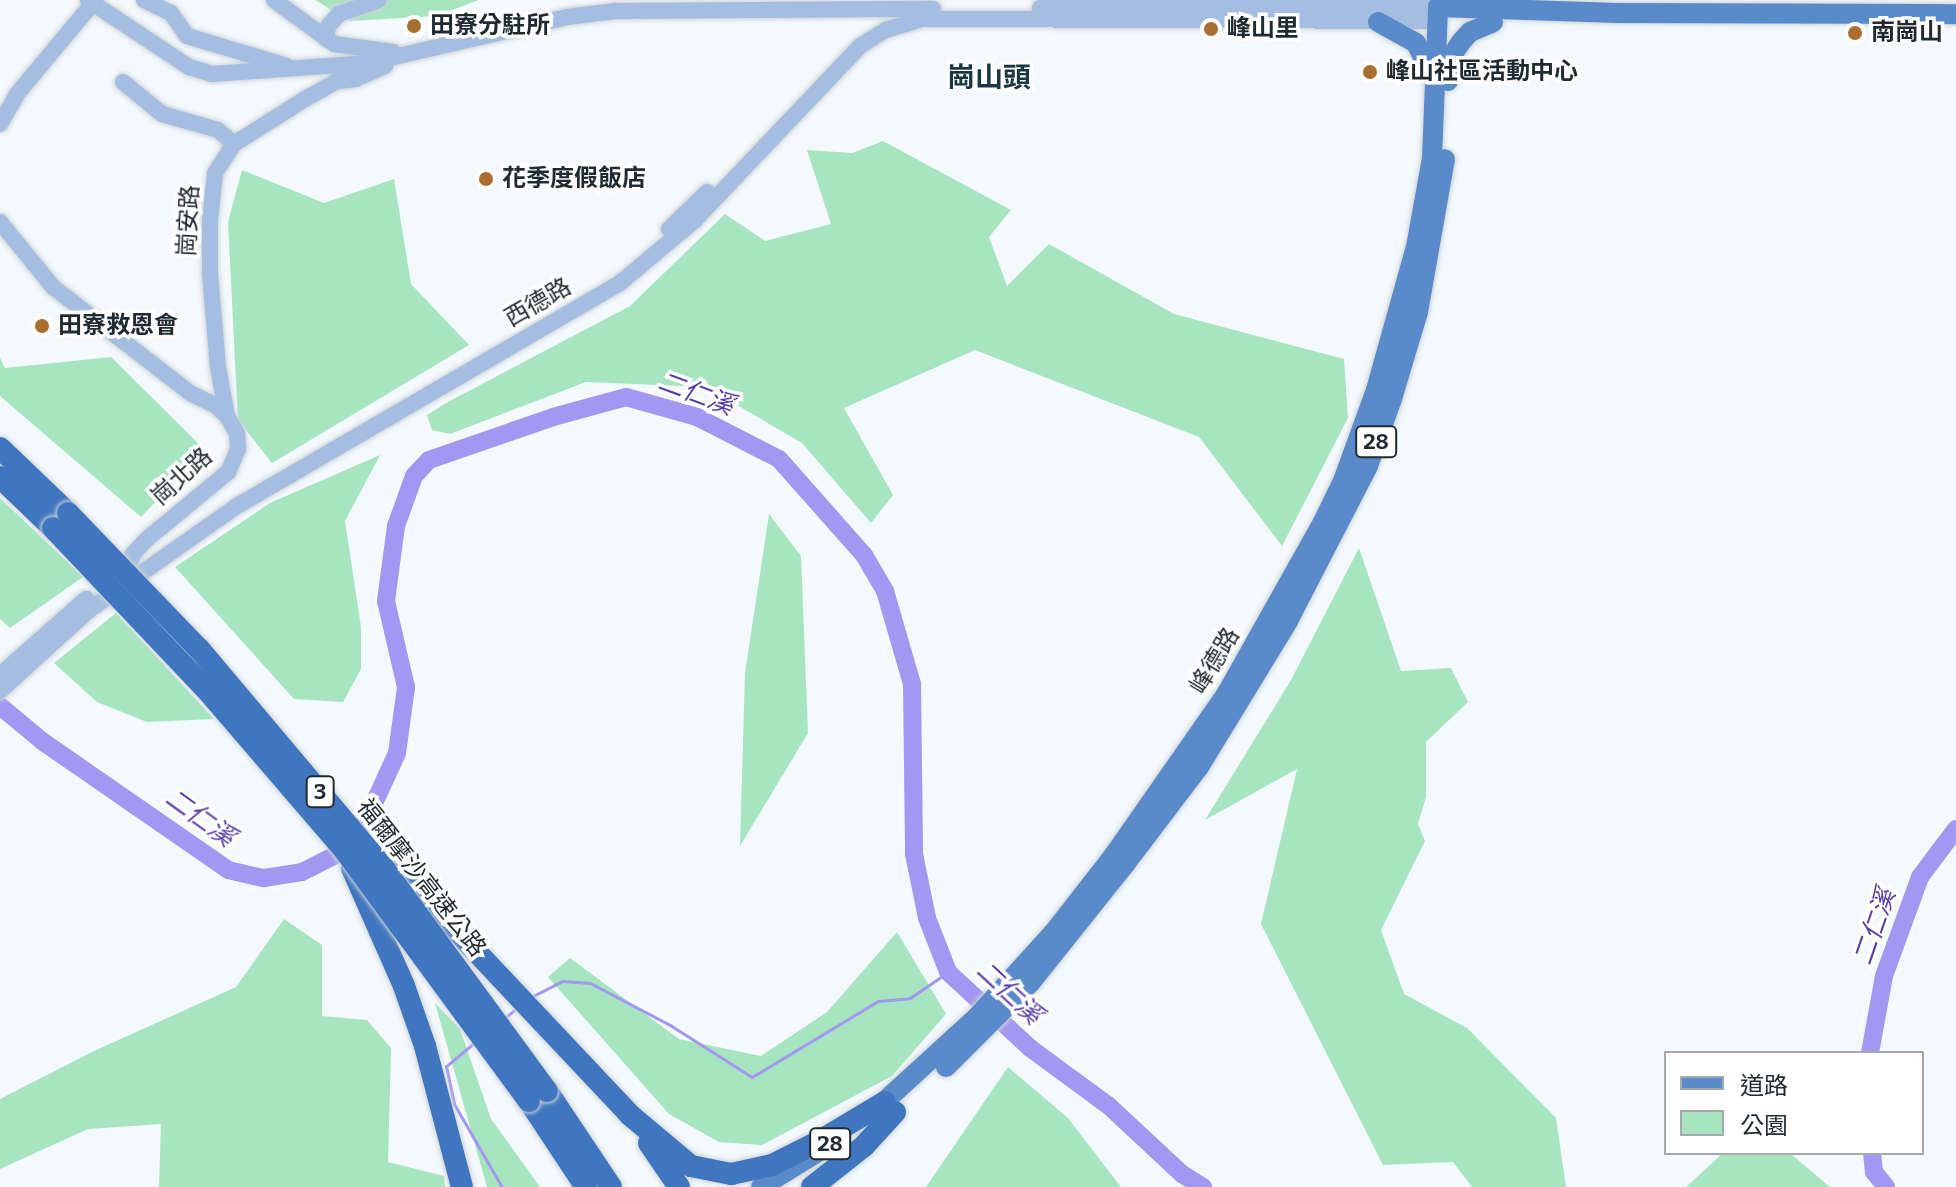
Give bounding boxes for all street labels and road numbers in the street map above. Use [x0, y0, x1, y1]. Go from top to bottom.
street label: 崗安路 [173, 184, 205, 258]
street label: 西德路 [500, 273, 576, 333]
road number: 28 [1354, 424, 1398, 460]
street label: 崗北路 [146, 442, 218, 512]
street label: 峰德路 [1184, 623, 1246, 699]
road number: 3 [304, 774, 336, 810]
street label: 福爾摩沙高速公路 [351, 793, 491, 963]
road number: 28 [808, 1126, 852, 1162]

